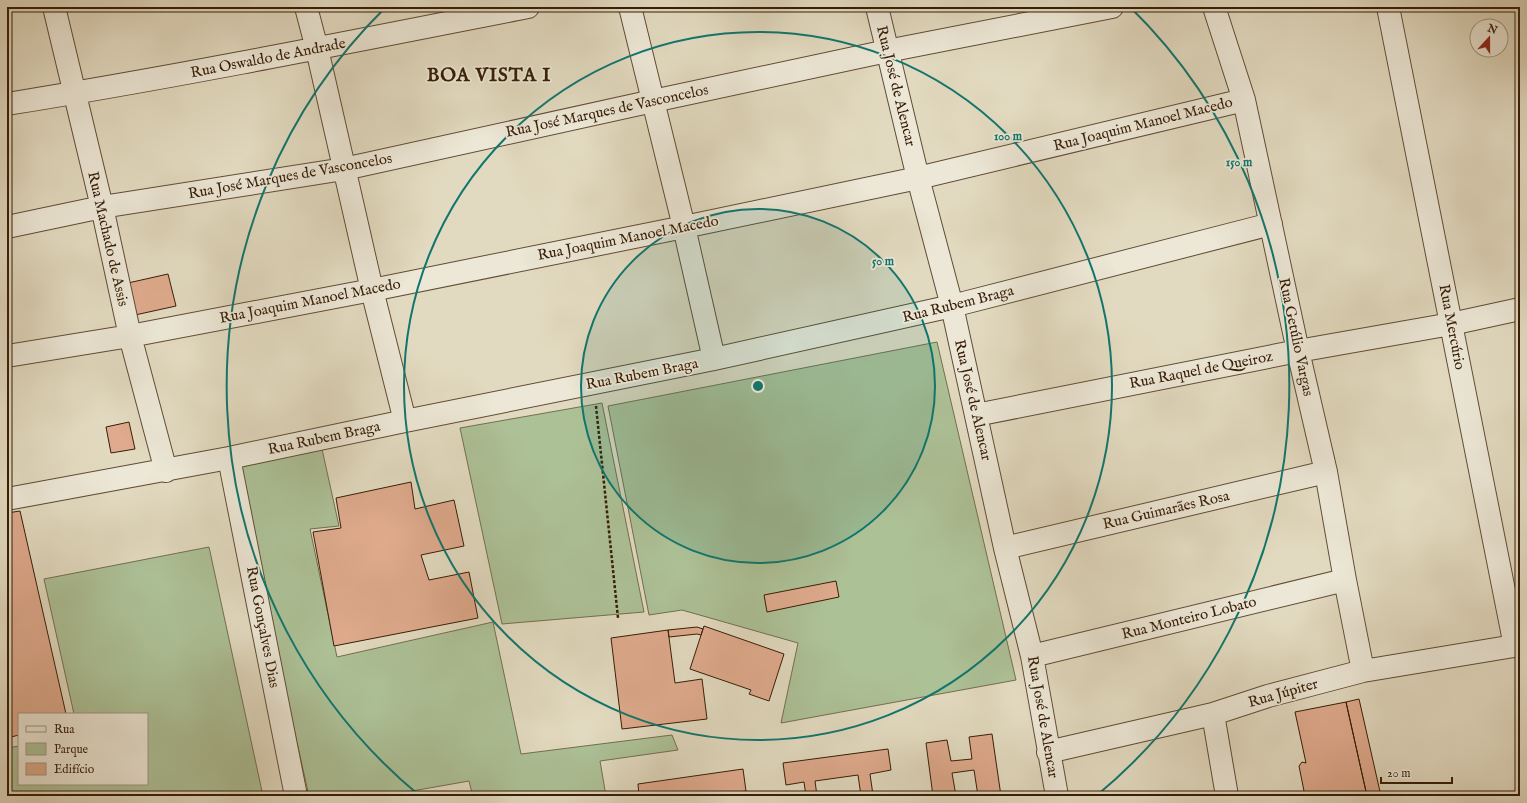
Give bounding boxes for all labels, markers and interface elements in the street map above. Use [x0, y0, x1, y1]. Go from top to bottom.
north arrow [1469, 18, 1509, 58]
text: N [1484, 21, 1500, 38]
street label: Rua José de Alencar [872, 24, 920, 149]
street label: Rua Oswaldo de Andrade [189, 34, 347, 82]
district label: BOA VISTA I [427, 64, 551, 88]
street label: Rua José Marques de Vasconcelos [504, 80, 710, 142]
street label: Rua Joaquim Manoel Macedo [1051, 93, 1235, 155]
text: 100 m [994, 129, 1023, 144]
street label: Rua José Marques de Vasconcelos [187, 149, 393, 203]
text: 150 m [1226, 155, 1253, 170]
street label: Rua Machado de Assis [83, 170, 133, 308]
street label: Rua Joaquim Manoel Macedo [536, 211, 720, 265]
text: 50 m [872, 254, 895, 269]
street label: Rua Joaquim Manoel Macedo [218, 274, 402, 328]
street label: Rua Getúlio Vargas [1274, 276, 1318, 398]
street label: Rua Rubem Braga [900, 281, 1016, 327]
street label: Rua Mercúrio [1434, 282, 1470, 372]
street label: Rua José de Alencar [950, 338, 996, 463]
street label: Rua Raquel de Queiroz [1128, 347, 1274, 393]
street label: Rua Rubem Braga [584, 354, 700, 394]
centre of rings [751, 379, 765, 393]
street label: Rua Rubem Braga [266, 417, 382, 459]
street label: Rua Guimarães Rosa [1101, 486, 1232, 534]
street label: Rua Gonçalves Dias [242, 565, 284, 689]
street label: Rua Monteiro Lobato [1120, 592, 1258, 644]
street label: Rua José de Alencar [1023, 654, 1063, 780]
street label: Rua Júpiter [1246, 674, 1321, 712]
legend [18, 713, 148, 785]
text: Rua [54, 722, 75, 737]
text: Parque [54, 742, 89, 758]
scale bar [1381, 759, 1452, 785]
text: Edifício [54, 762, 95, 777]
text: 20 m [1387, 766, 1410, 781]

